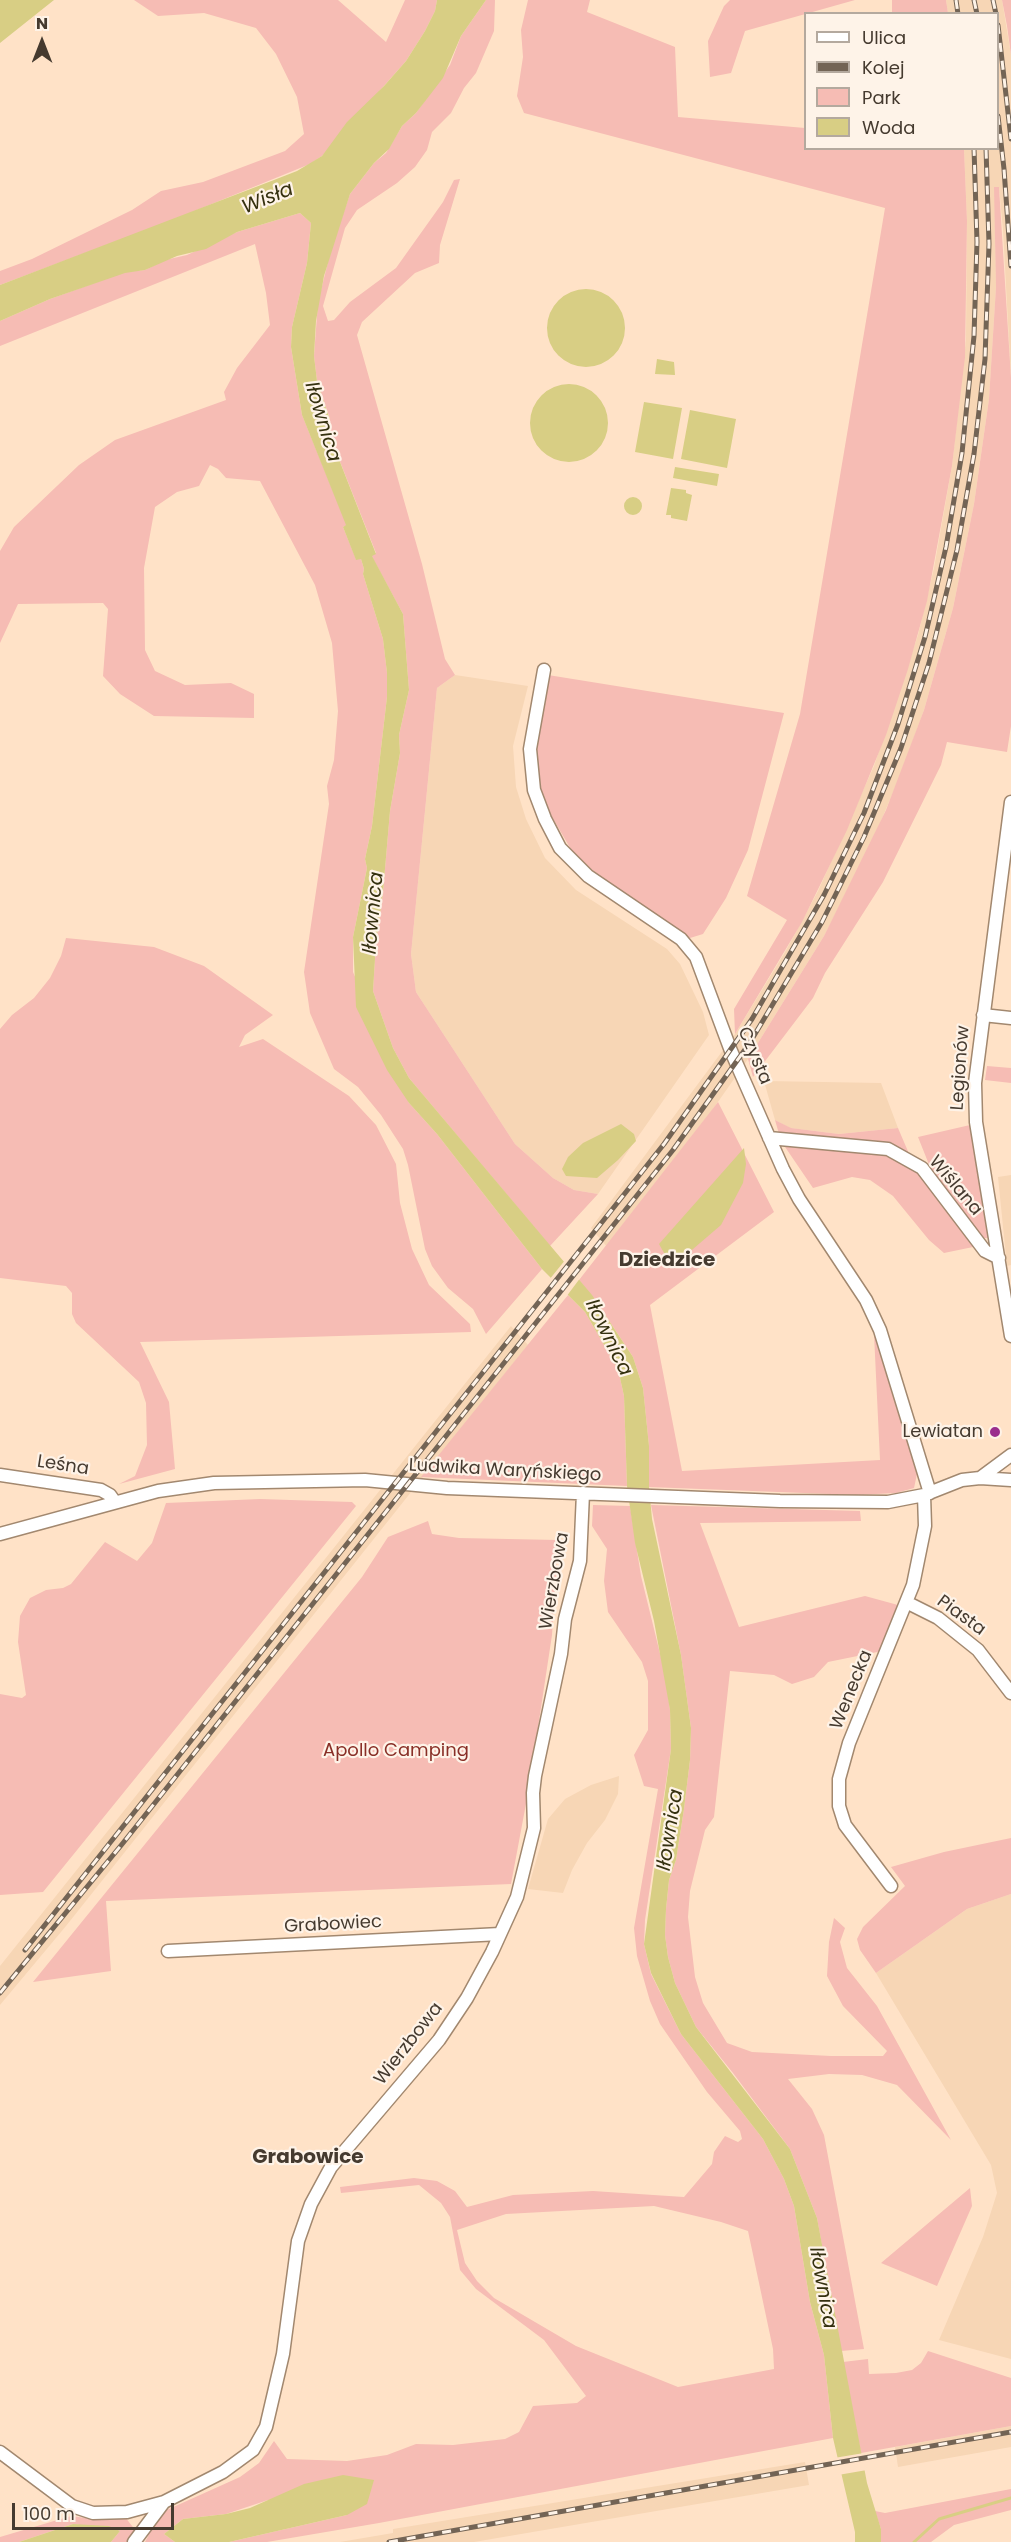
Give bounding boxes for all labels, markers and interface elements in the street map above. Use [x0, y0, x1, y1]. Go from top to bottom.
north arrow [12, 12, 72, 72]
text: N [36, 12, 48, 35]
legend [804, 12, 999, 150]
text: Ulica [862, 25, 906, 50]
text: Kolej [862, 55, 904, 80]
text: Park [862, 85, 901, 110]
text: Woda [862, 115, 915, 140]
water label: Wisła [239, 178, 297, 220]
water label: Iłownica [298, 379, 346, 465]
water label: Iłownica [358, 871, 390, 955]
street label: Czysta [732, 1024, 776, 1088]
street label: Legionów [947, 1025, 975, 1111]
street label: Wiślana [924, 1152, 986, 1220]
district label: Dziedzice [619, 1249, 715, 1273]
water label: Iłownica [579, 1296, 637, 1380]
place label: Lewiatan [902, 1421, 983, 1443]
marker: Lewiatan [988, 1425, 1002, 1439]
street label: Leśna [36, 1451, 90, 1481]
street label: Ludwika Waryńskiego [408, 1455, 602, 1487]
street label: Wierzbowa [536, 1531, 574, 1631]
street label: Piasta [932, 1591, 990, 1641]
street label: Wenecka [826, 1647, 878, 1733]
park label: Apollo Camping [323, 1740, 469, 1762]
water label: Iłownica [653, 1787, 689, 1873]
street label: Grabowiec [284, 1912, 382, 1938]
street label: Wierzbowa [370, 1998, 448, 2090]
district label: Grabowice [252, 2146, 364, 2170]
water label: Iłownica [803, 2245, 841, 2331]
scale bar [15, 2491, 177, 2529]
text: 100 m [23, 2501, 75, 2526]

